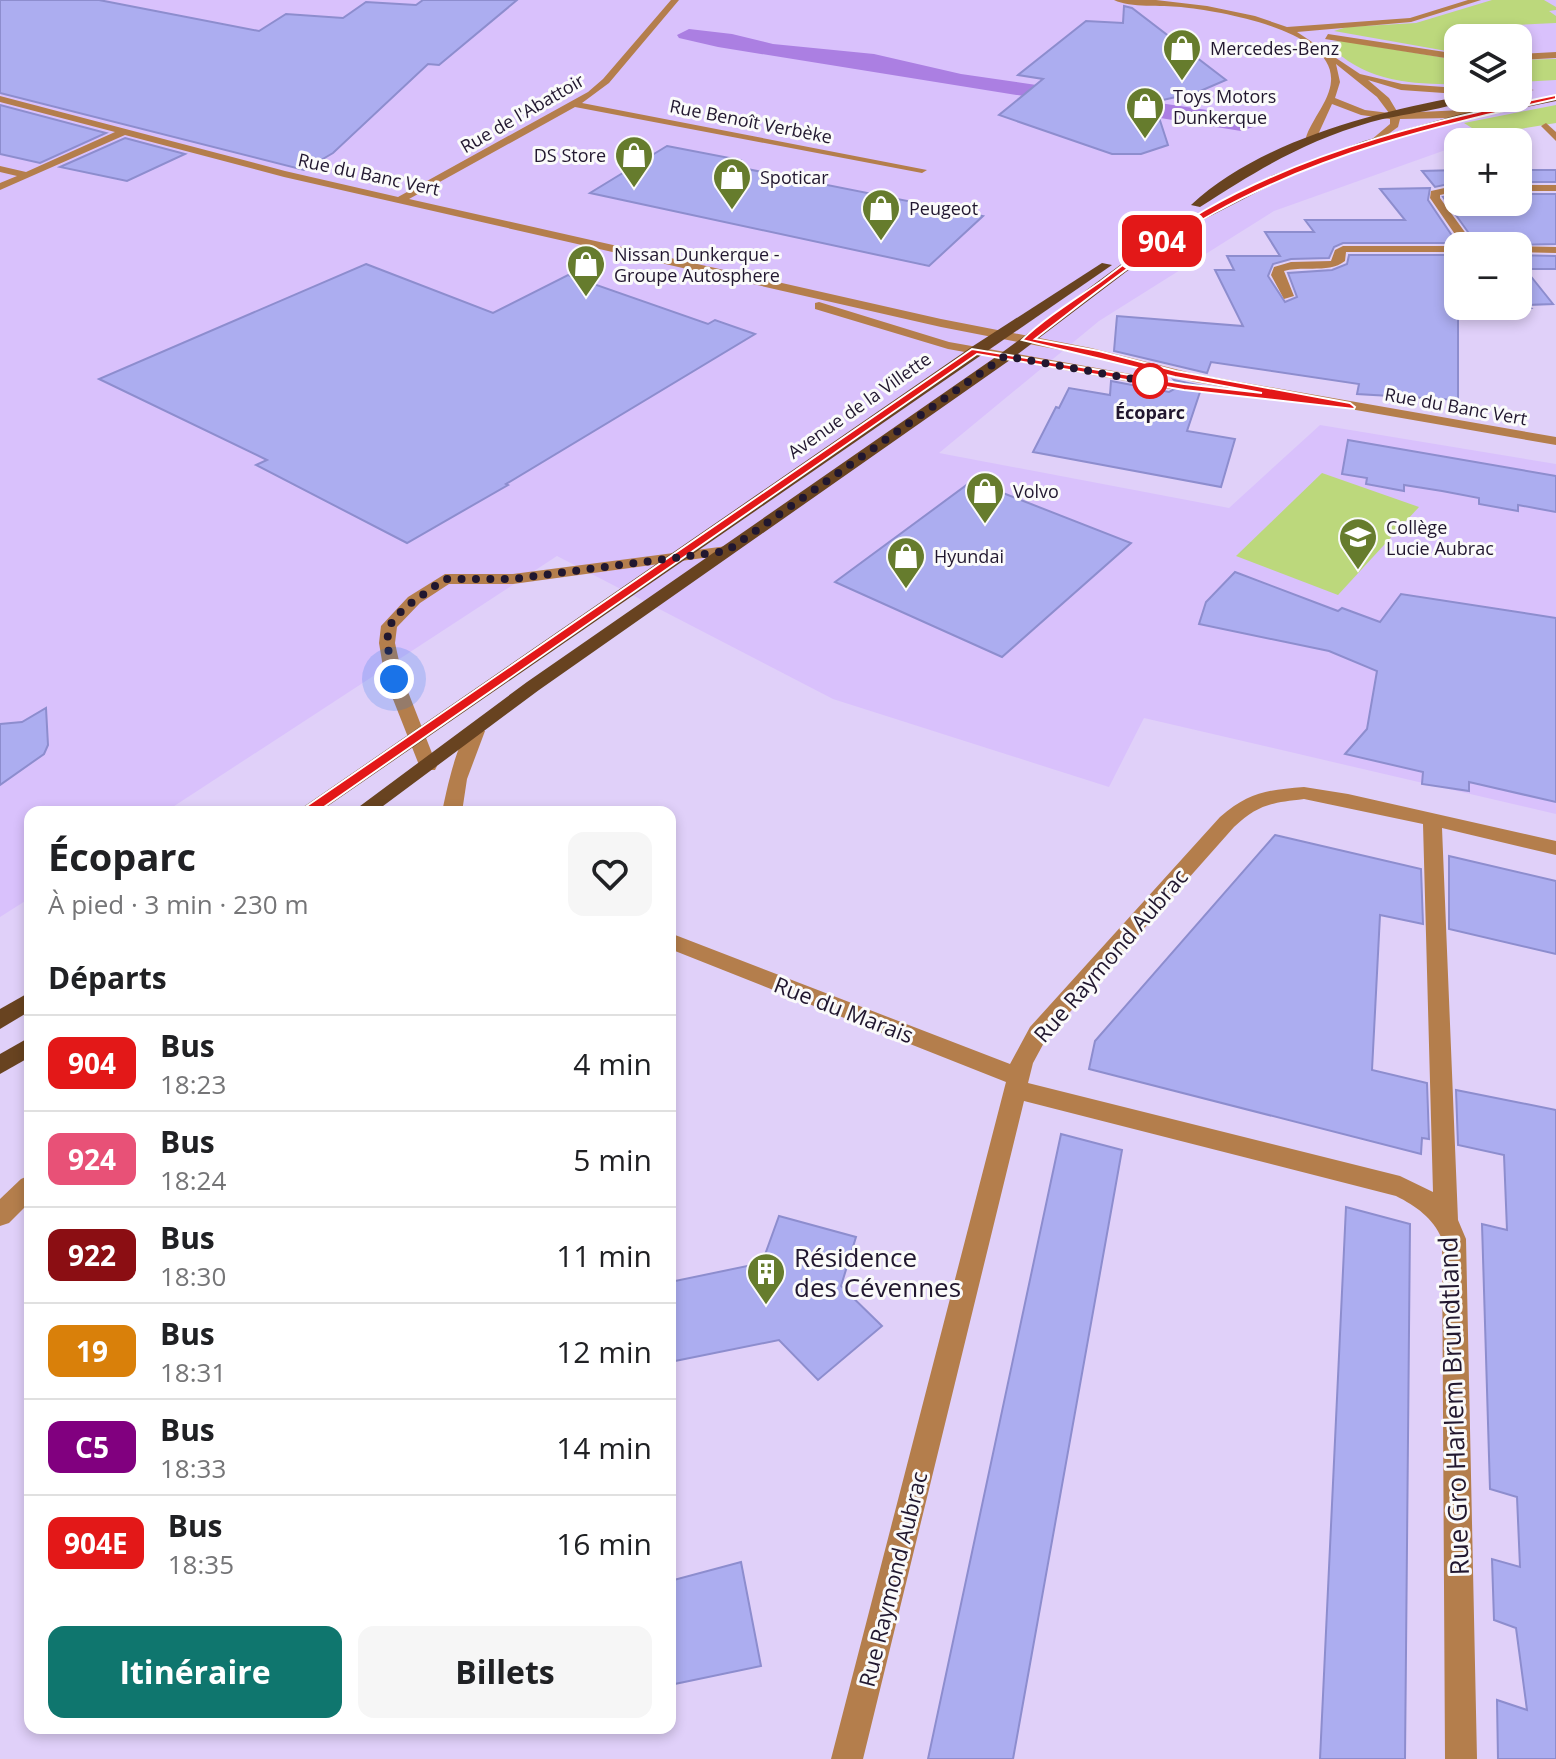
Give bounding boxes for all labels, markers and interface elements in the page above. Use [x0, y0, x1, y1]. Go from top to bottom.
map controls [1444, 24, 1532, 320]
button: layers [1444, 24, 1532, 112]
shop icon: Mercedes-Benz [1161, 27, 1203, 82]
place label: Mercedes-Benz [1210, 36, 1339, 60]
street label: Rue de l'Abattoir [456, 67, 589, 158]
place label: Toys Motors Dunkerque [1173, 84, 1276, 129]
shop icon: Toys Motors Dunkerque [1124, 85, 1166, 140]
street label: Rue Benoît Verbèke [668, 93, 834, 149]
button: + [1444, 128, 1532, 216]
shop icon: DS Store [613, 134, 655, 189]
place label: DS Store [534, 143, 606, 167]
street label: Rue du Banc Vert [296, 147, 442, 201]
shop icon: Spoticar [711, 156, 753, 211]
place label: Spoticar [760, 165, 829, 189]
shop icon: Peugeot [860, 187, 902, 242]
place label: Peugeot [909, 196, 978, 220]
line badge: 904 [1116, 215, 1208, 267]
text: 904 [1138, 222, 1186, 260]
button: − [1444, 232, 1532, 320]
place label: Nissan Dunkerque - Groupe Autosphere [614, 242, 780, 287]
shop icon: Nissan Dunkerque - Groupe Autosphere [565, 243, 607, 298]
street label: Avenue de la Villette [783, 346, 935, 464]
marker: Écoparc [1133, 364, 1167, 398]
street label: Rue du Banc Vert [1383, 382, 1529, 430]
place label: Écoparc [1115, 400, 1185, 424]
shop icon: Volvo [964, 470, 1006, 525]
place label: Volvo [1013, 479, 1059, 503]
place label: Collège Lucie Aubrac [1386, 515, 1494, 560]
school or university icon: Collège Lucie Aubrac [1337, 516, 1379, 571]
shop icon: Hyundai [885, 535, 927, 590]
place label: Hyundai [934, 544, 1004, 568]
your location [374, 659, 414, 699]
text: Écoparc [48, 830, 196, 882]
button: heart [568, 832, 652, 916]
street label: Rue Raymond Aubrac [1026, 862, 1194, 1048]
text: À pied · 3 min · 230 m [48, 886, 308, 922]
text: Départs [48, 957, 167, 998]
street label: Rue du Marais [770, 969, 918, 1049]
text: Bus [160, 1025, 215, 1066]
text: 4 min [573, 1043, 652, 1084]
text: 904 [68, 1044, 116, 1082]
text: 18:23 [160, 1066, 226, 1102]
text: Bus [160, 1121, 215, 1162]
text: 5 min [573, 1139, 652, 1180]
text: 924 [68, 1140, 116, 1178]
text: 18:24 [160, 1162, 226, 1198]
text: Bus [160, 1217, 215, 1258]
text: 11 min [556, 1235, 652, 1276]
text: 922 [68, 1236, 116, 1274]
street label: Rue Gro Harlem Brundtland [1429, 1236, 1477, 1576]
place label: Résidence des Cévennes [794, 1239, 961, 1305]
building icon: Résidence des Cévennes [745, 1251, 787, 1306]
text: 18:30 [160, 1258, 226, 1294]
text: Bus [160, 1313, 215, 1354]
text: 12 min [556, 1331, 652, 1372]
text: 19 [76, 1332, 108, 1370]
text: 18:31 [160, 1354, 226, 1390]
text: Bus [160, 1409, 215, 1450]
text: 14 min [556, 1427, 652, 1468]
text: C5 [75, 1428, 109, 1466]
text: 18:33 [160, 1450, 226, 1486]
street label: Rue Raymond Aubrac [851, 1468, 933, 1690]
text: Bus [168, 1505, 223, 1546]
text: 16 min [556, 1523, 652, 1564]
text: 904E [64, 1524, 128, 1562]
text: 18:35 [168, 1546, 234, 1582]
button: Itinéraire [48, 1626, 342, 1718]
button: Billets [358, 1626, 652, 1718]

